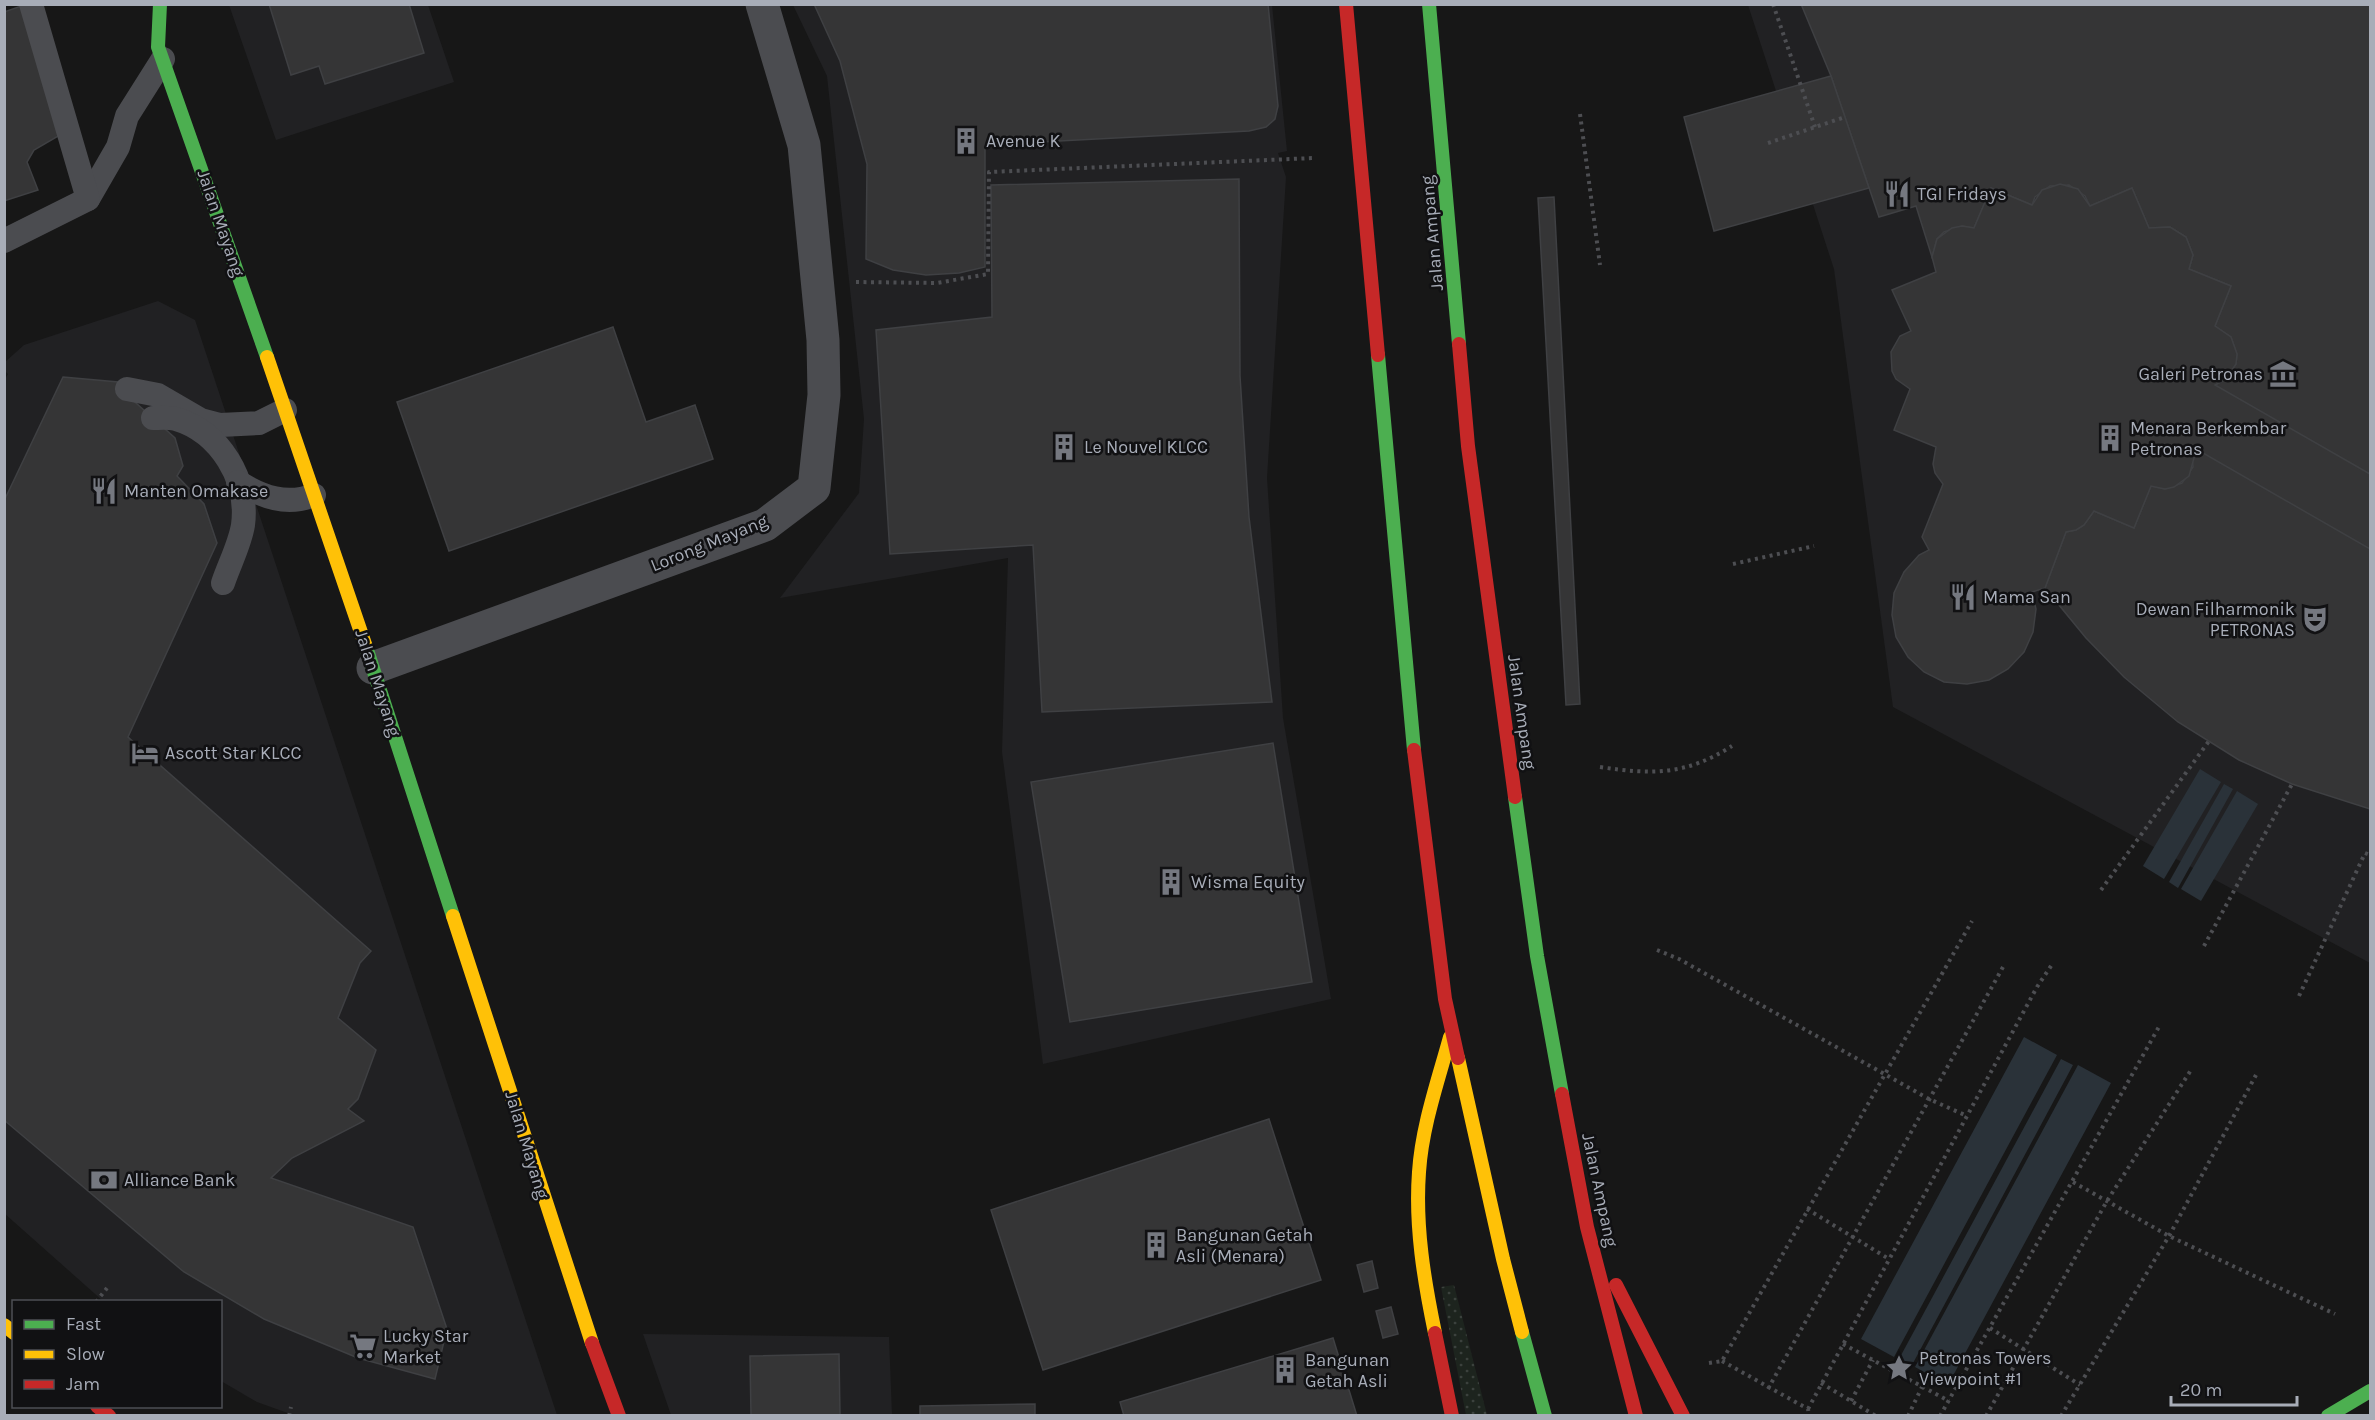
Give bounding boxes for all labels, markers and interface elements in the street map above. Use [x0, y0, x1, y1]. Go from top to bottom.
building icon: Avenue K [951, 126, 981, 156]
place label: Avenue K [986, 130, 1061, 152]
street label: Jalan Mayang [192, 167, 250, 279]
street label: Jalan Ampang [1416, 174, 1448, 292]
restaurant icon: TGI Fridays [1882, 179, 1912, 209]
place label: TGI Fridays [1917, 183, 2007, 205]
museum icon: Galeri Petronas [2268, 359, 2298, 389]
place label: Galeri Petronas [2139, 363, 2263, 385]
place label: Menara Berkembar Petronas [2130, 417, 2287, 460]
building icon: Menara Berkembar Petronas [2095, 423, 2125, 453]
building icon: Le Nouvel KLCC [1049, 432, 1079, 462]
place label: Le Nouvel KLCC [1084, 436, 1208, 458]
restaurant icon: Manten Omakase [89, 476, 119, 506]
place label: Manten Omakase [124, 480, 268, 502]
street label: Lorong Mayang [647, 510, 771, 576]
restaurant icon: Mama San [1948, 582, 1978, 612]
place label: Mama San [1983, 586, 2071, 608]
place label: Dewan Filharmonik PETRONAS [2136, 598, 2295, 641]
theatre icon: Dewan Filharmonik PETRONAS [2300, 604, 2330, 634]
street label: Jalan Mayang [350, 626, 406, 740]
street label: Jalan Ampang [1503, 653, 1541, 771]
hotel icon: Ascott Star KLCC [130, 738, 160, 768]
place label: Ascott Star KLCC [165, 742, 302, 764]
building icon: Wisma Equity [1156, 867, 1186, 897]
place label: Wisma Equity [1191, 871, 1306, 893]
street label: Jalan Mayang [500, 1088, 554, 1202]
street label: Jalan Ampang [1577, 1131, 1623, 1249]
bank icon: Alliance Bank [89, 1165, 119, 1195]
place label: Alliance Bank [124, 1169, 235, 1191]
place label: Bangunan Getah Asli (Menara) [1176, 1224, 1313, 1267]
building icon: Bangunan Getah Asli (Menara) [1141, 1230, 1171, 1260]
legend [12, 1300, 222, 1408]
text: Fast [66, 1313, 101, 1335]
place label: Lucky Star Market [383, 1325, 469, 1368]
supermarket icon: Lucky Star Market [348, 1331, 378, 1361]
text: Slow [66, 1343, 105, 1365]
place label: Petronas Towers Viewpoint #1 [1919, 1347, 2052, 1390]
place label: Bangunan Getah Asli [1305, 1349, 1390, 1392]
place icon: Petronas Towers Viewpoint #1 [1884, 1353, 1914, 1383]
building icon: Bangunan Getah Asli [1270, 1355, 1300, 1385]
scale bar [2171, 1369, 2297, 1407]
text: Jam [66, 1373, 100, 1395]
text: 20 m [2180, 1379, 2222, 1401]

